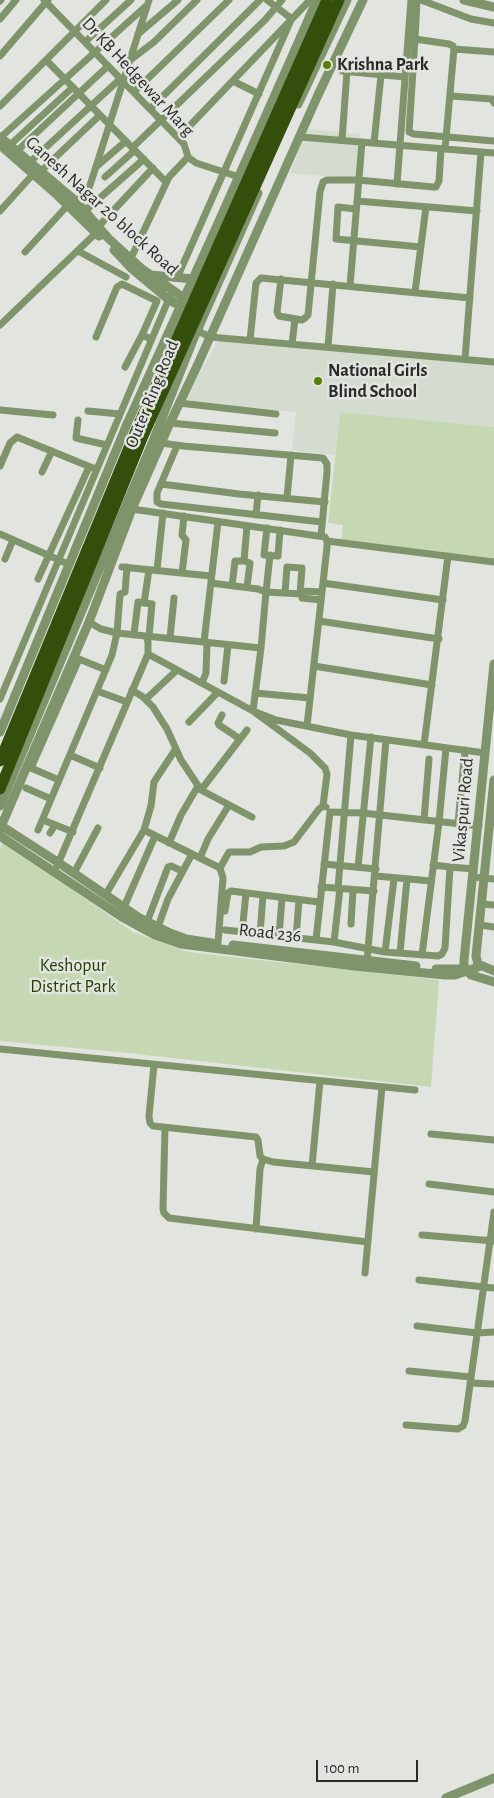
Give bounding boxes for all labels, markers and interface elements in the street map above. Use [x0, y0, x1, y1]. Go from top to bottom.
street label: Dr KB Hedgewar Marg [77, 13, 199, 141]
place label: Krishna Park [337, 54, 429, 76]
marker: Krishna Park [321, 59, 333, 71]
street label: Ganesh Nagar 20 block Road [21, 132, 183, 280]
street label: Outer Ring Road [121, 337, 183, 451]
place label: National Girls Blind School [328, 360, 427, 402]
marker: National Girls Blind School [312, 375, 324, 387]
street label: Vikaspuri Road [448, 757, 478, 863]
street label: Road 236 [238, 919, 302, 947]
park label: Keshopur District Park [30, 955, 116, 998]
scale bar [319, 1750, 422, 1782]
text: 100 m [324, 1761, 359, 1776]

